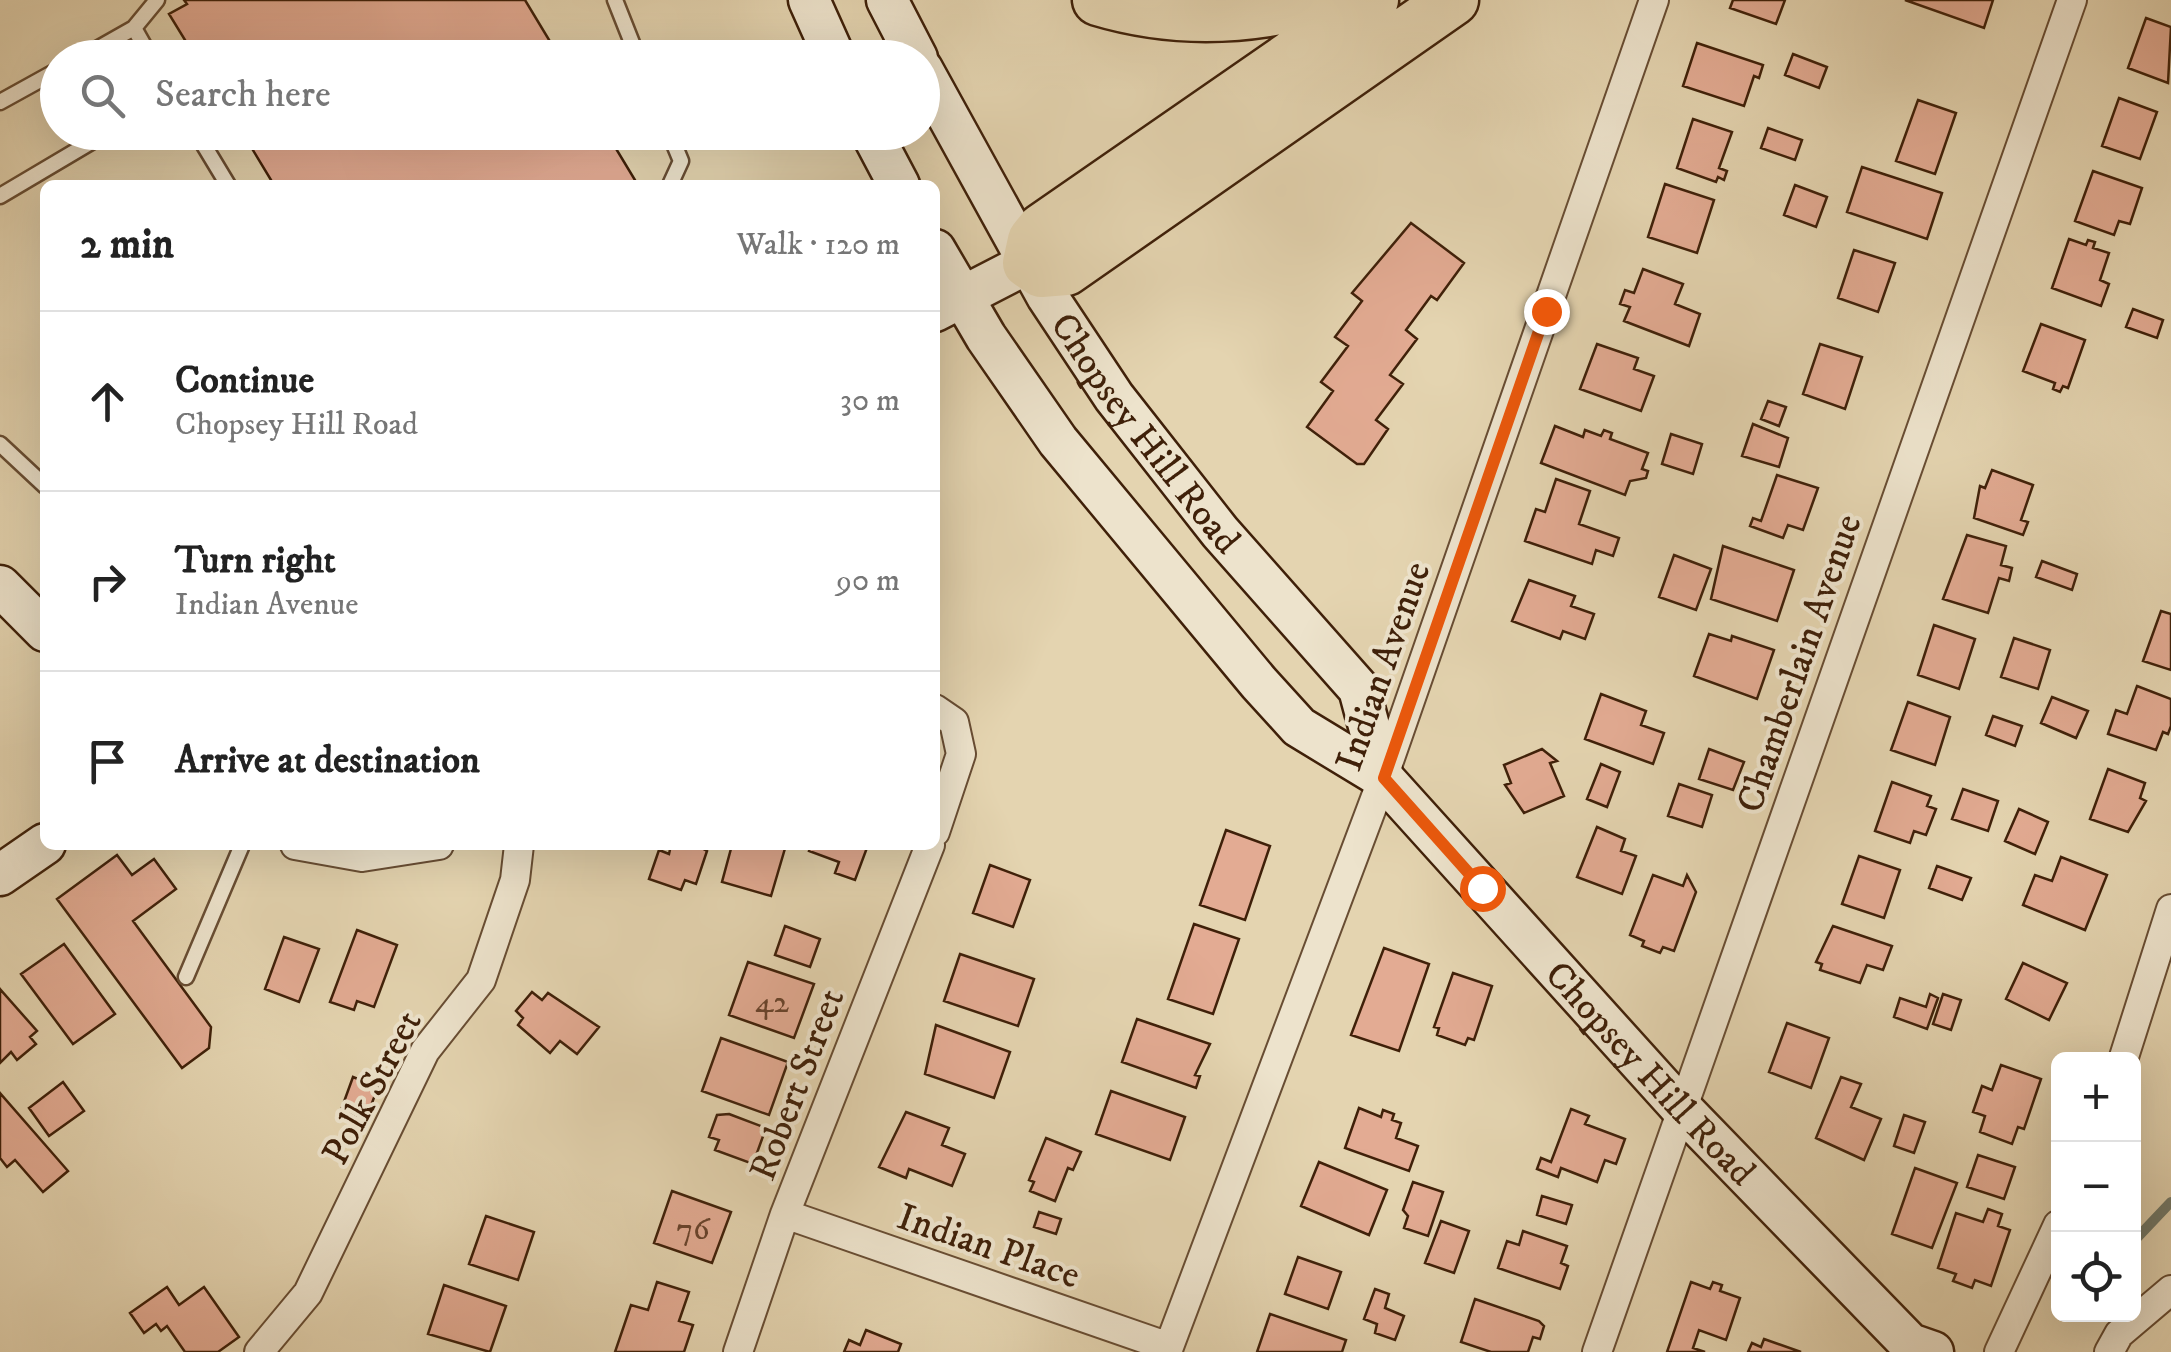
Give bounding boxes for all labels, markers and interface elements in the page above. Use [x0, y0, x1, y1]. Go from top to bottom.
search box [40, 40, 940, 150]
icon: search [75, 68, 130, 123]
text: Search here [155, 71, 331, 119]
text: 2 min [80, 219, 174, 271]
text: Walk · 120 m [737, 225, 900, 265]
route end [1524, 289, 1570, 335]
street label: Chopsey Hill Road [1039, 304, 1250, 565]
text: Continue [175, 357, 314, 405]
icon: ahead [80, 374, 135, 429]
text: 30 m [840, 381, 900, 421]
text: Chopsey Hill Road [175, 405, 418, 445]
street label: Chamberlain Avenue [1726, 508, 1873, 819]
text: Turn right [175, 537, 336, 585]
icon: right [80, 554, 135, 609]
street label: Indian Avenue [1326, 556, 1442, 777]
text: 90 m [836, 561, 900, 601]
text: Indian Avenue [175, 585, 358, 625]
icon: arrive [80, 734, 135, 789]
text: Arrive at destination [175, 737, 480, 785]
route start [1460, 866, 1506, 912]
street label: Chopsey Hill Road [1534, 952, 1765, 1197]
street label: Robert Street [739, 982, 856, 1187]
house number: 42 [755, 983, 789, 1023]
street label: Polk Street [312, 1003, 433, 1173]
map controls [2051, 1052, 2141, 1322]
button: + [2051, 1052, 2141, 1142]
button: − [2051, 1142, 2141, 1232]
street label: Indian Place [891, 1193, 1086, 1300]
house number: 76 [676, 1210, 711, 1250]
button: locate [2051, 1232, 2141, 1322]

